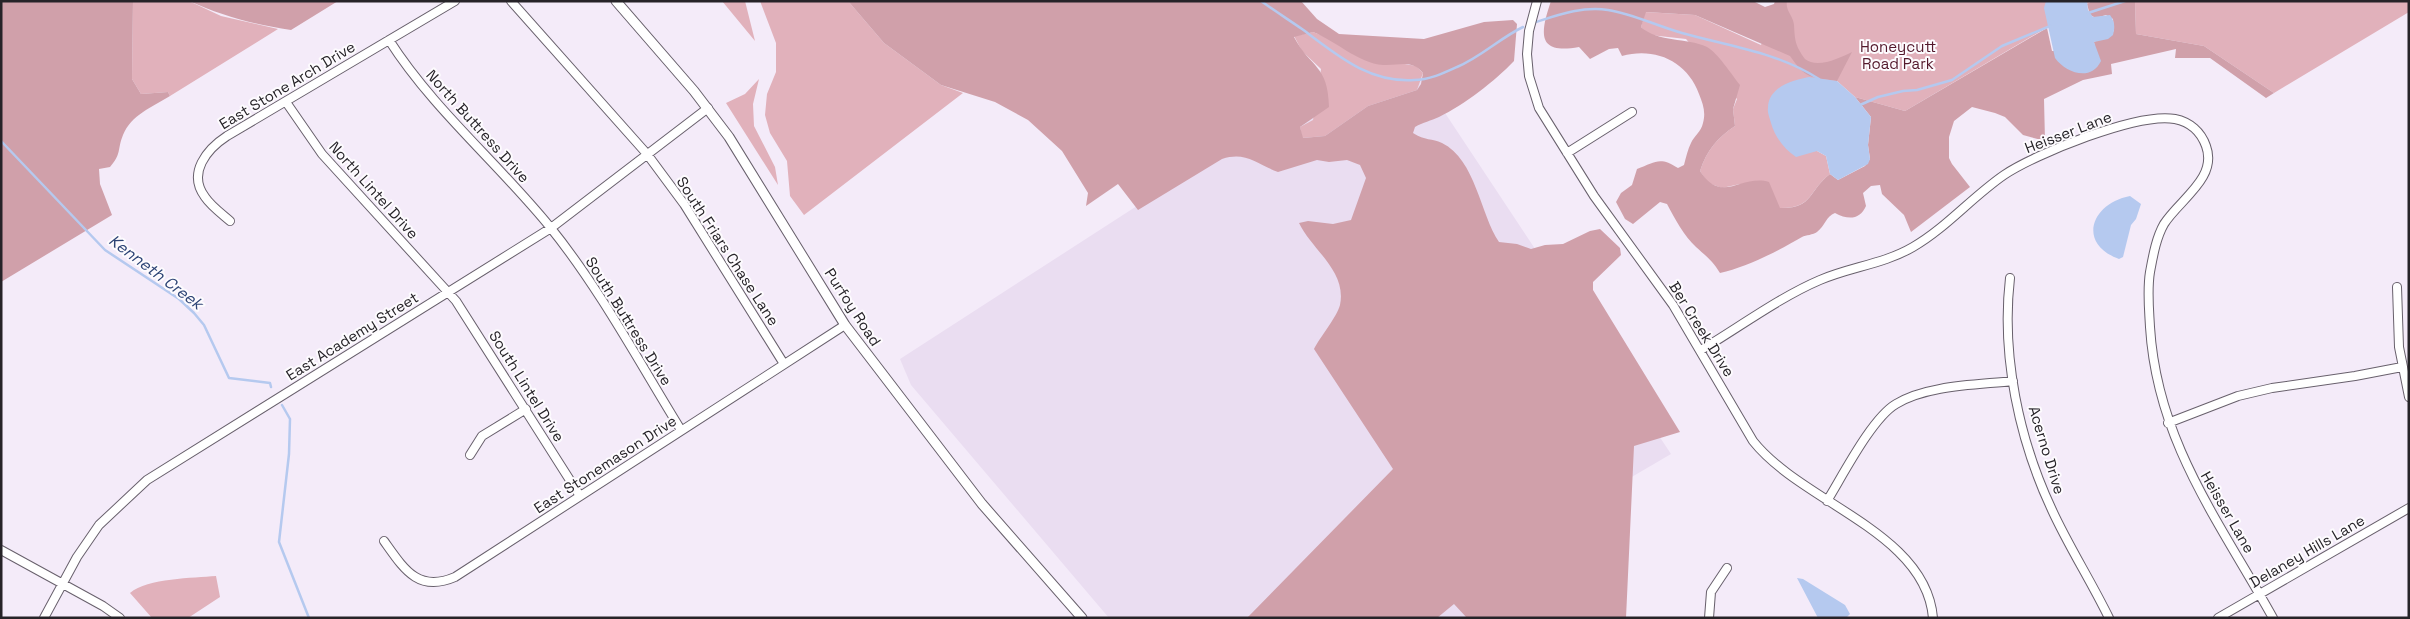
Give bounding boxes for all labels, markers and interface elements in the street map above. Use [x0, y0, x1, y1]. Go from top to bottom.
street label: East Stone Arch Drive [216, 37, 358, 133]
park label: Honeycutt Road Park [1860, 37, 1936, 73]
street label: North Buttress Drive [422, 66, 534, 187]
street label: Heisser Lane [2022, 107, 2114, 157]
street label: North Lintel Drive [325, 137, 423, 243]
street label: South Friars Chase Lane [673, 173, 783, 329]
water label: Kenneth Creek [105, 230, 209, 316]
street label: South Buttress Drive [582, 253, 676, 389]
street label: Purfoy Road [821, 264, 885, 350]
street label: Ber Creek Drive [1665, 278, 1739, 380]
street label: East Academy Street [282, 288, 422, 384]
street label: South Lintel Drive [485, 327, 569, 445]
street label: Acerno Drive [2025, 404, 2069, 497]
street label: East Stonemason Drive [530, 411, 680, 517]
street label: Heisser Lane [2197, 468, 2259, 556]
street label: Delaney Hills Lane [2246, 510, 2368, 592]

